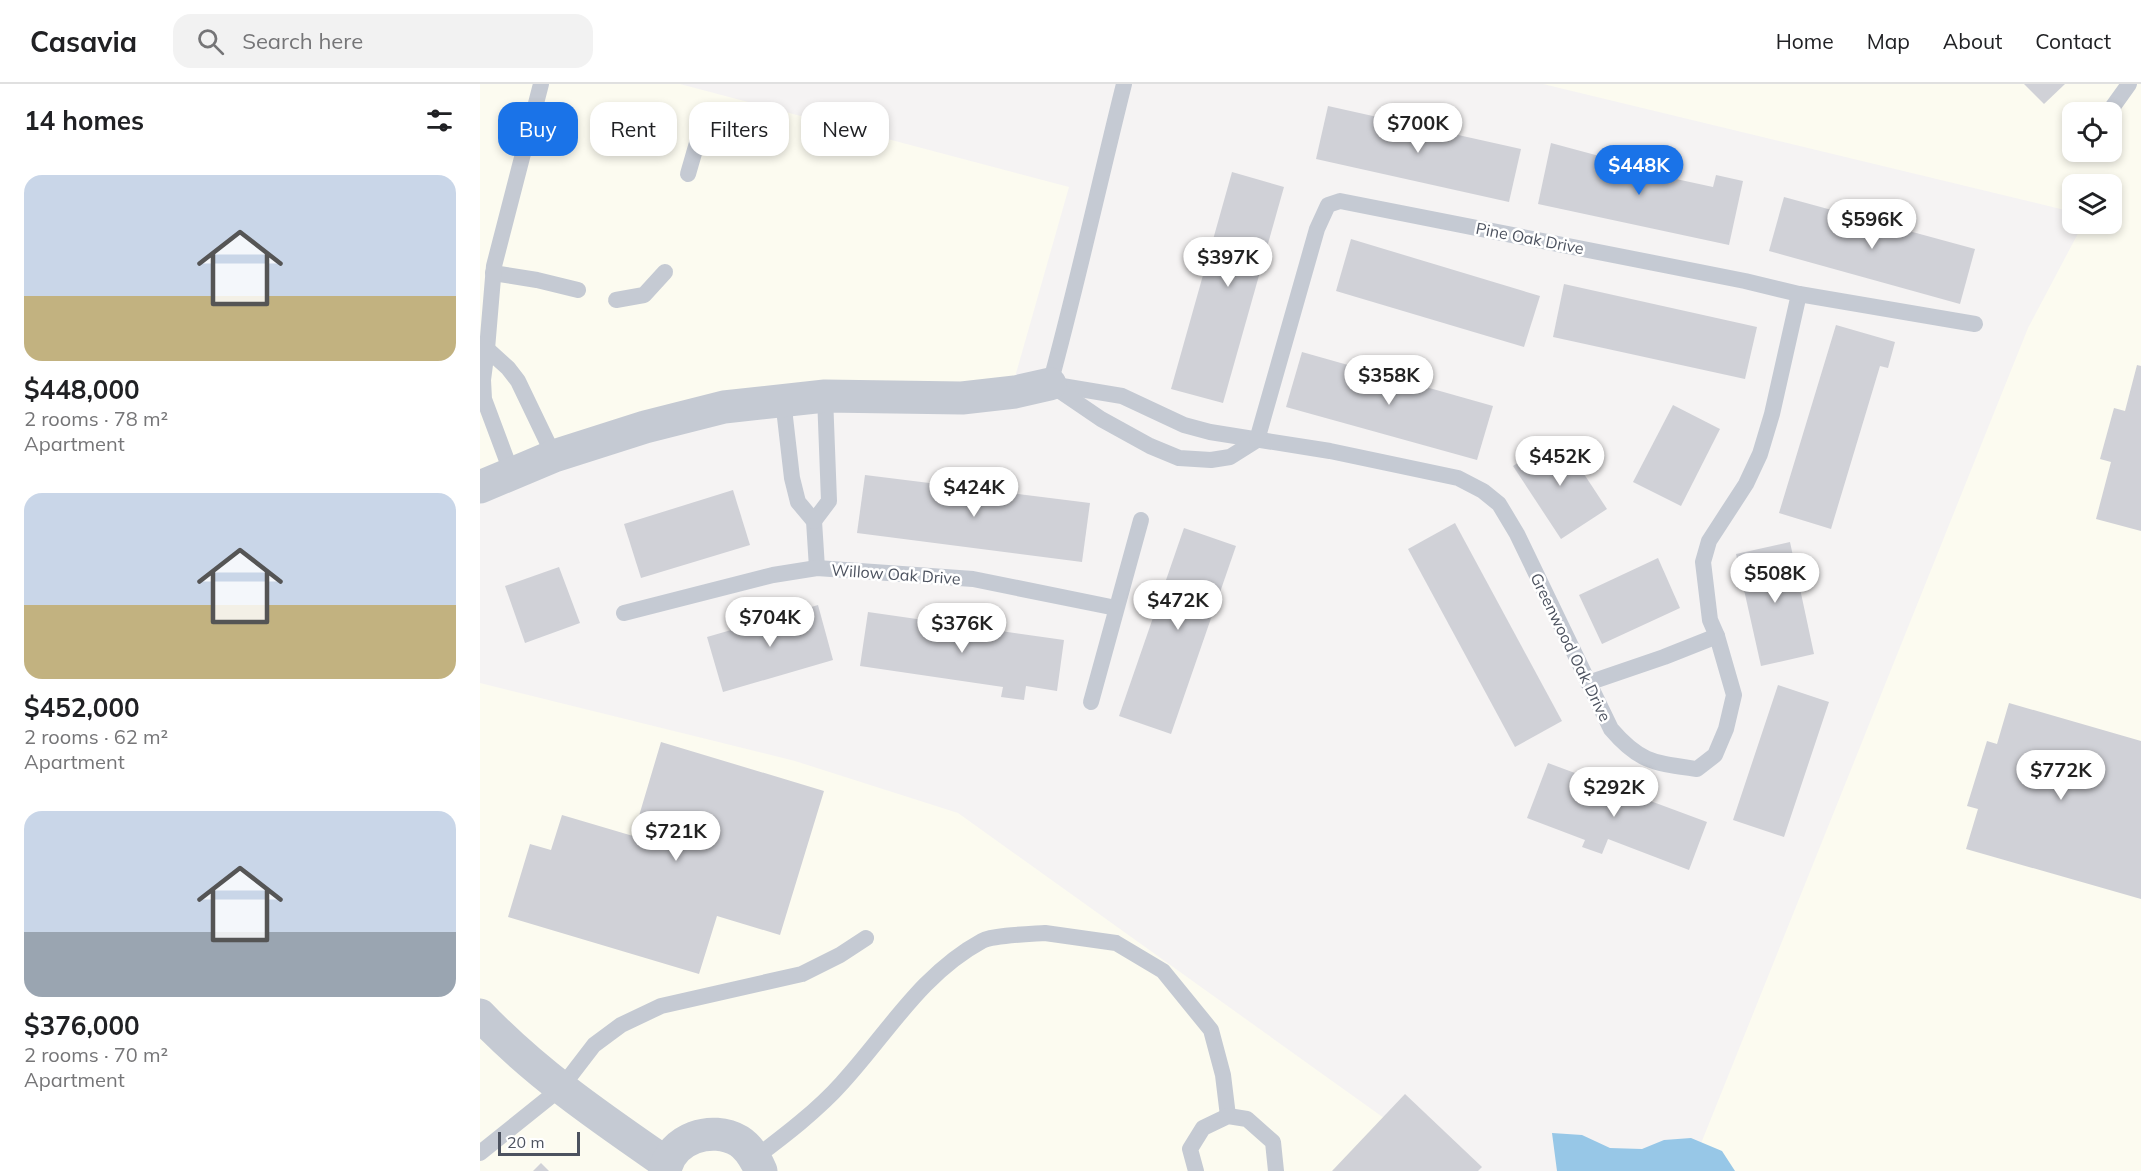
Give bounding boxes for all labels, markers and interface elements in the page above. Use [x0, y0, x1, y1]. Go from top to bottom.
search box [173, 14, 593, 68]
text: Casavia [30, 24, 137, 59]
icon: search [194, 25, 227, 58]
text: Search here [242, 27, 363, 55]
text: Home [1776, 28, 1834, 54]
text: Map [1867, 28, 1910, 54]
text: About [1943, 28, 2002, 54]
text: Contact [2035, 28, 2111, 54]
chip: Buy [498, 102, 578, 156]
chip: Rent [590, 102, 677, 156]
chip: Filters [689, 102, 789, 156]
chip: New [801, 102, 889, 156]
map controls [2062, 102, 2122, 234]
button: locate [2062, 102, 2122, 162]
pin: $700K [1376, 103, 1460, 154]
text: 14 homes [24, 104, 144, 137]
icon: filters [423, 104, 456, 137]
text: $700K [1387, 110, 1449, 135]
pin: $448K [1597, 145, 1681, 196]
text: $448K [1608, 152, 1670, 177]
button: layers [2062, 174, 2122, 234]
pin: $596K [1830, 199, 1914, 250]
text: $596K [1841, 206, 1903, 231]
icon: home [186, 214, 294, 322]
street label: Pine Oak Drive [1474, 218, 1586, 258]
pin: $397K [1186, 237, 1270, 288]
text: $397K [1197, 244, 1259, 269]
pin: $358K [1347, 355, 1431, 406]
text: $358K [1358, 362, 1420, 387]
text: $448,000 [24, 373, 140, 406]
text: 2 rooms · 78 m² [24, 406, 168, 431]
text: Apartment [24, 431, 125, 456]
pin: $452K [1518, 436, 1602, 487]
text: $452K [1529, 443, 1591, 468]
pin: $424K [932, 467, 1016, 518]
text: $424K [943, 474, 1005, 499]
icon: home [186, 532, 294, 640]
pin: $508K [1733, 553, 1817, 604]
street label: Willow Oak Drive [831, 560, 961, 588]
text: $508K [1744, 560, 1806, 585]
street label: Greenwood Oak Drive [1526, 569, 1616, 725]
pin: $472K [1136, 580, 1220, 631]
text: $472K [1147, 587, 1209, 612]
pin: $704K [728, 597, 812, 648]
pin: $376K [920, 603, 1004, 654]
text: $704K [739, 604, 801, 629]
text: $376K [931, 610, 993, 635]
text: $452,000 [24, 691, 140, 724]
text: 2 rooms · 62 m² [24, 724, 168, 749]
text: Apartment [24, 749, 125, 774]
pin: $772K [2019, 750, 2103, 801]
text: $772K [2030, 757, 2092, 782]
pin: $292K [1572, 767, 1656, 818]
text: $292K [1583, 774, 1645, 799]
pin: $721K [634, 811, 718, 862]
text: $721K [645, 818, 707, 843]
icon: home [186, 850, 294, 958]
text: $376,000 [24, 1009, 140, 1042]
text: 2 rooms · 70 m² [24, 1042, 168, 1067]
text: Apartment [24, 1067, 125, 1092]
scale bar [498, 1129, 580, 1156]
text: 20 m [507, 1132, 544, 1152]

